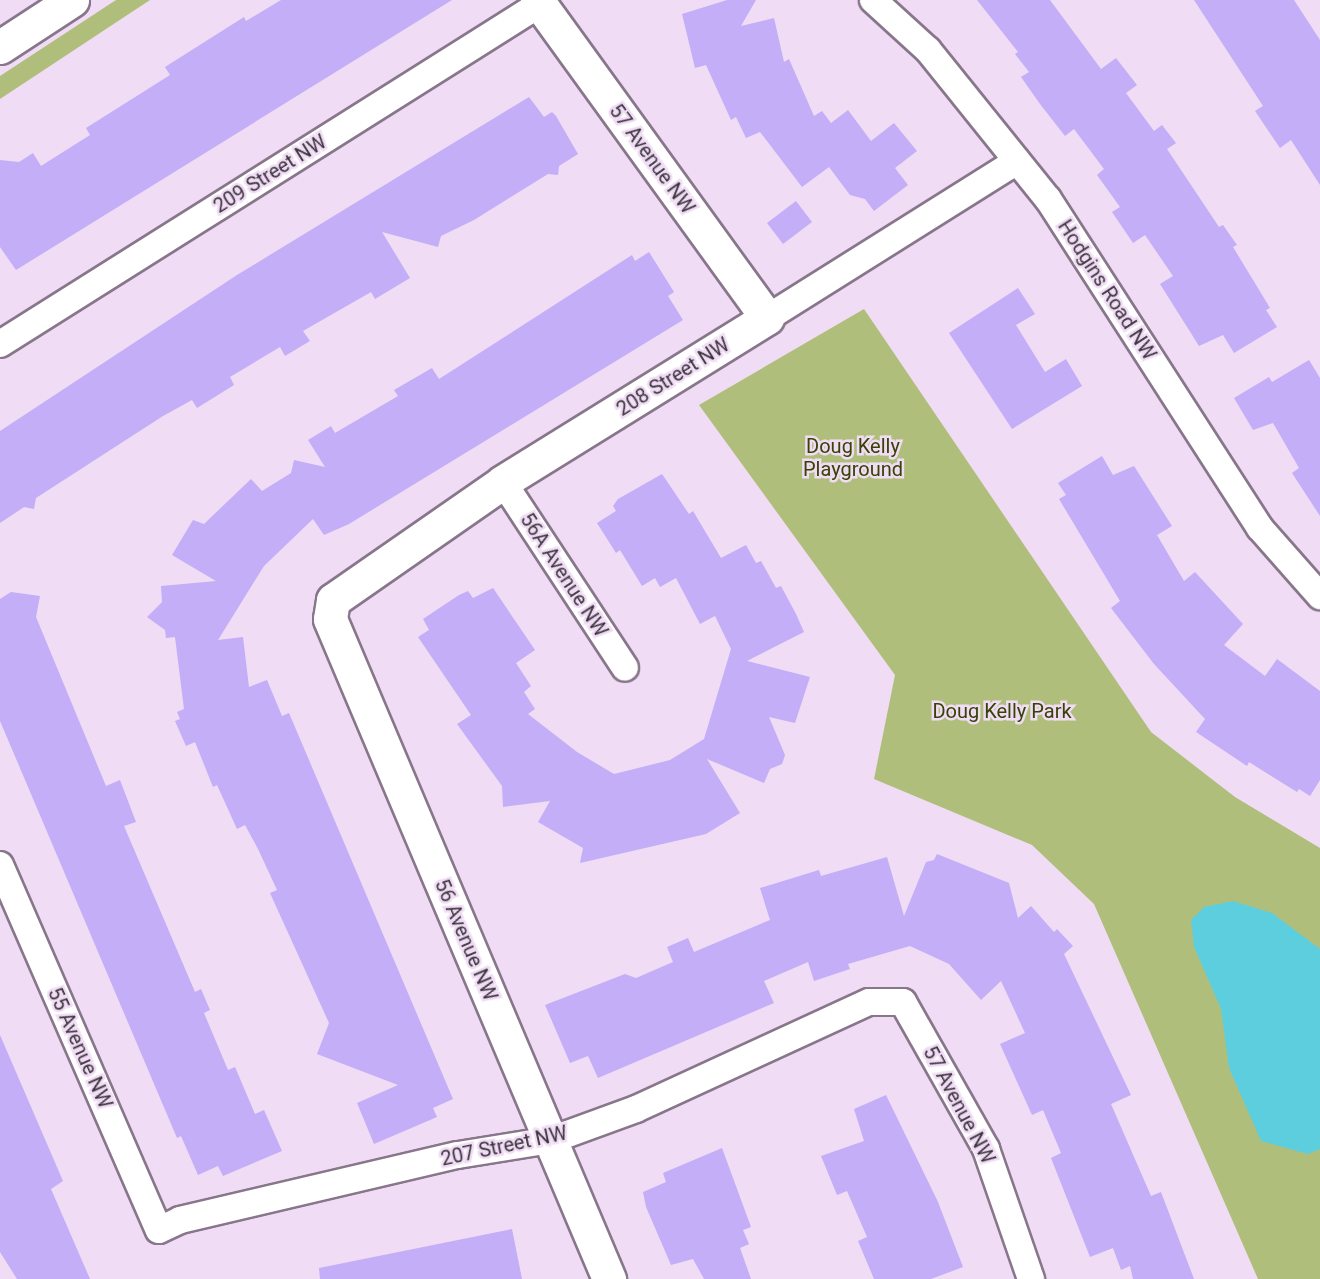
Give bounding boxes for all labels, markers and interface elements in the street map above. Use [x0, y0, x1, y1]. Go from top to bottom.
street label: 57 Avenue NW [604, 99, 700, 219]
street label: 209 Street NW [209, 130, 331, 218]
street label: Hodgins Road NW [1053, 215, 1161, 365]
street label: 208 Street NW [612, 333, 734, 421]
park label: Doug Kelly Playground [803, 434, 903, 481]
street label: 56A Avenue NW [515, 509, 613, 641]
park label: Doug Kelly Park [932, 699, 1072, 723]
street label: 56 Avenue NW [430, 876, 502, 1004]
street label: 55 Avenue NW [43, 984, 117, 1112]
street label: 57 Avenue NW [918, 1042, 1000, 1168]
street label: 207 Street NW [439, 1121, 569, 1171]

